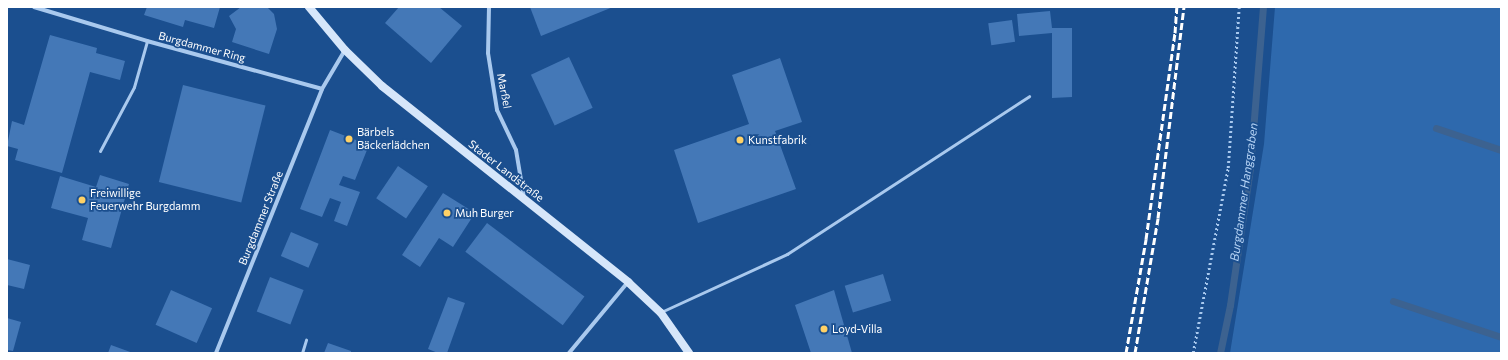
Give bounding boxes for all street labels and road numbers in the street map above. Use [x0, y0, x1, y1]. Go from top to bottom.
street label: Burgdammer Ring [157, 29, 247, 65]
street label: Marßel [494, 72, 514, 110]
street label: Stader Landstraße [466, 137, 546, 205]
street label: Burgdammer Straße [236, 169, 286, 267]

